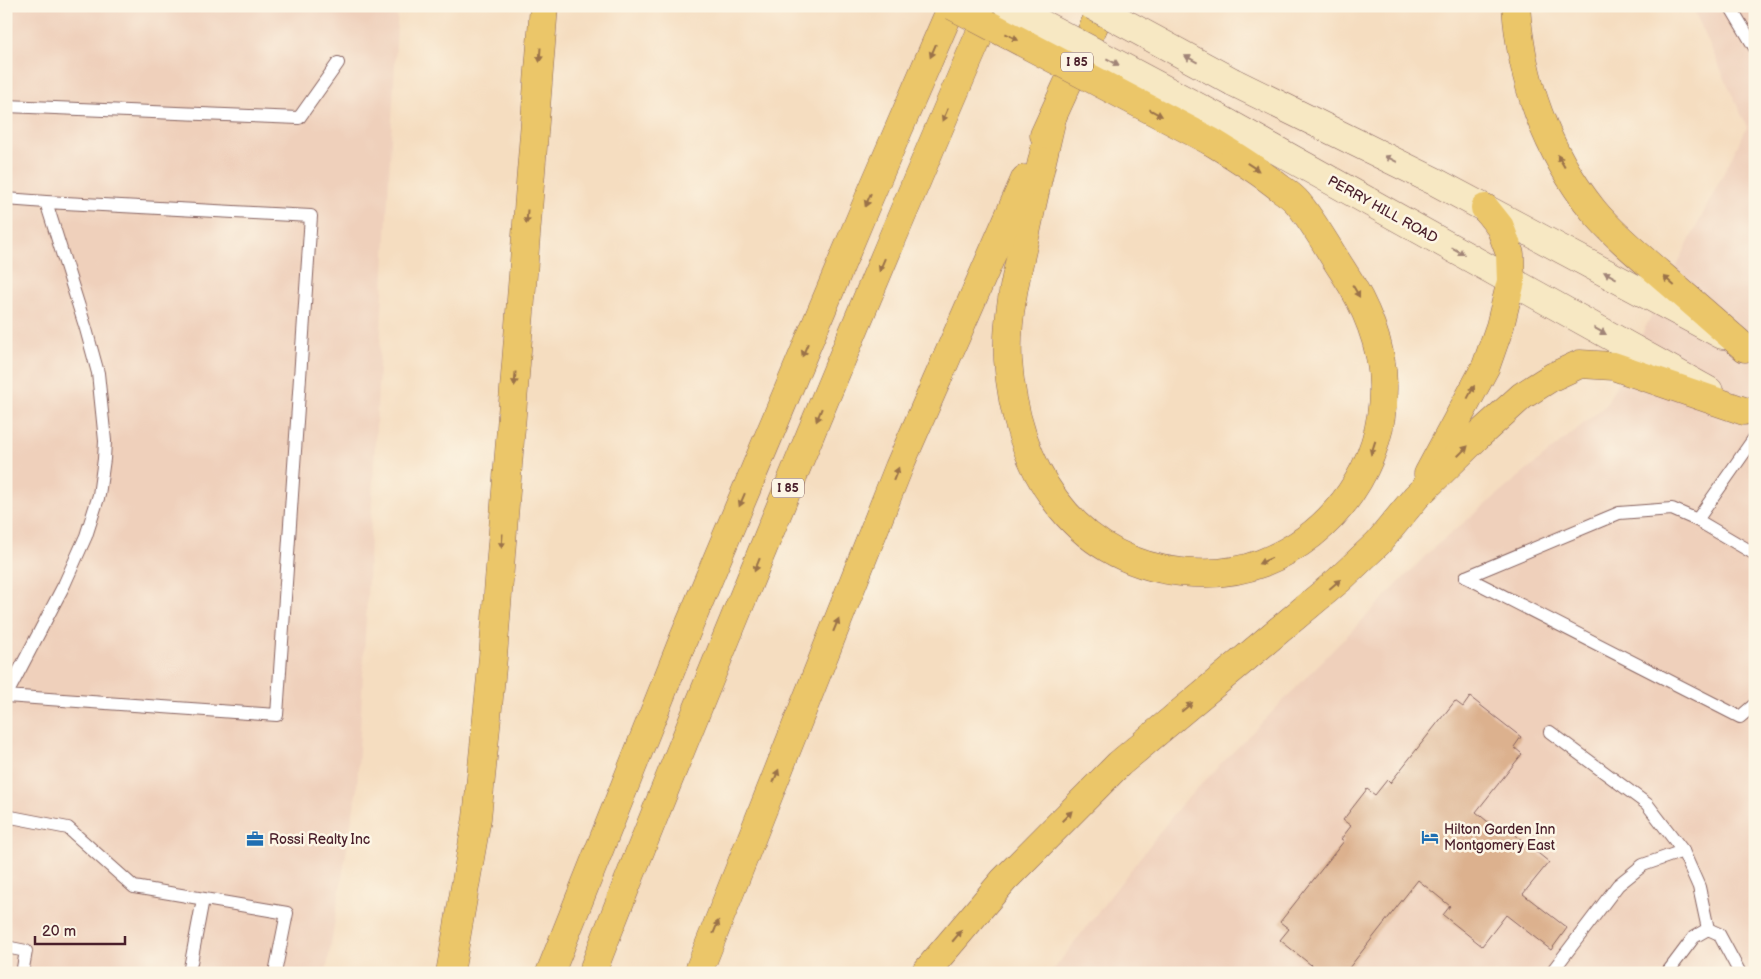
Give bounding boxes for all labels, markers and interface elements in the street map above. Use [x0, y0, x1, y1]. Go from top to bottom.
one-way arrow [1005, 33, 1019, 41]
one-way arrow [928, 44, 936, 58]
one-way arrow [536, 47, 544, 63]
road number: I 85 [1061, 52, 1093, 72]
one-way arrow [1184, 54, 1197, 63]
one-way arrow [1106, 58, 1120, 66]
one-way arrow [940, 108, 948, 122]
one-way arrow [1148, 109, 1163, 117]
one-way arrow [1557, 154, 1565, 169]
one-way arrow [1383, 155, 1398, 163]
one-way arrow [1247, 163, 1260, 172]
street label: PERRY HILL ROAD [1325, 172, 1441, 247]
one-way arrow [864, 193, 872, 208]
one-way arrow [523, 209, 531, 225]
one-way arrow [1451, 247, 1465, 256]
one-way arrow [877, 258, 885, 272]
one-way arrow [1602, 271, 1617, 279]
one-way arrow [1663, 275, 1675, 287]
one-way arrow [1351, 284, 1360, 297]
one-way arrow [1593, 326, 1606, 335]
one-way arrow [801, 343, 809, 358]
one-way arrow [511, 371, 519, 387]
one-way arrow [1467, 386, 1476, 399]
one-way arrow [814, 407, 822, 422]
one-way arrow [1369, 440, 1377, 455]
one-way arrow [1457, 445, 1469, 457]
one-way arrow [892, 466, 900, 481]
road number: I 85 [772, 478, 804, 498]
one-way arrow [738, 493, 746, 507]
one-way arrow [498, 533, 506, 549]
one-way arrow [752, 558, 760, 572]
one-way arrow [1258, 558, 1272, 566]
one-way arrow [1328, 578, 1341, 589]
one-way arrow [832, 617, 840, 632]
one-way arrow [1180, 702, 1193, 713]
one-way arrow [772, 768, 780, 783]
one-way arrow [1061, 811, 1073, 823]
place label: Hilton Garden Inn Montgomery East [1444, 821, 1556, 854]
hotel icon: Hilton Garden Inn Montgomery East [1420, 827, 1440, 847]
office icon: Rossi Realty Inc [245, 829, 265, 849]
place label: Rossi Realty Inc [269, 831, 370, 848]
scale bar [35, 914, 125, 946]
one-way arrow [713, 920, 721, 935]
text: 20 m [42, 922, 76, 941]
one-way arrow [951, 929, 962, 942]

